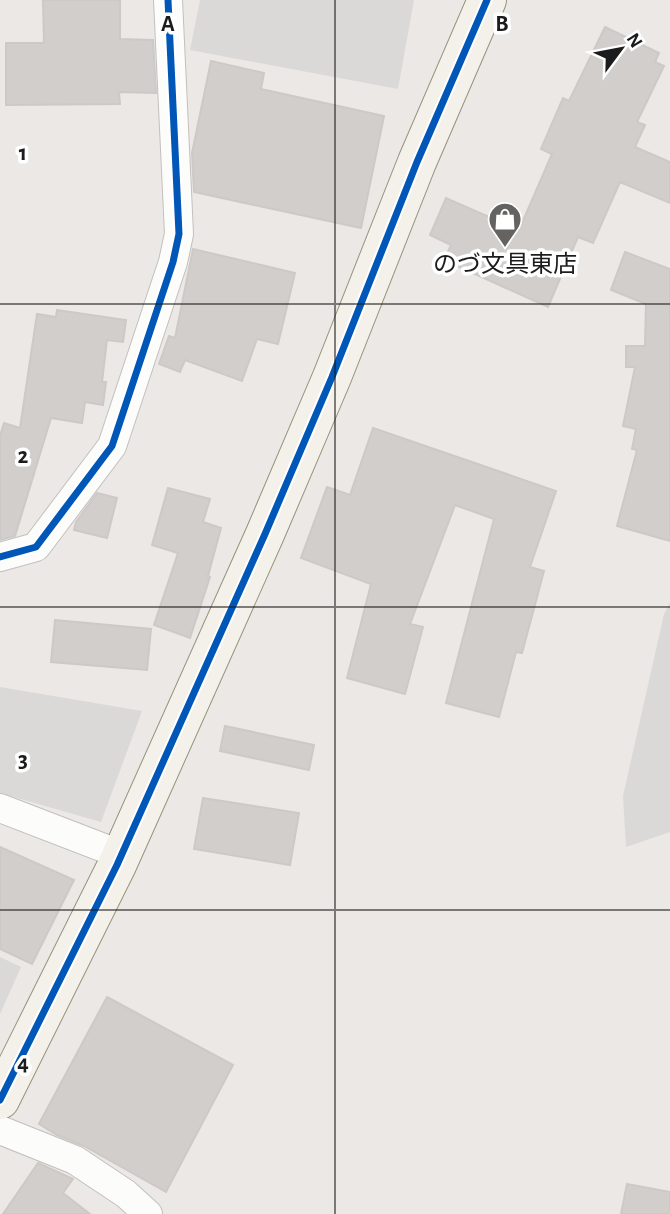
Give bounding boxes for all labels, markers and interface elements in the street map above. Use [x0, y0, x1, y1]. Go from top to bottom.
text: A [161, 13, 175, 36]
text: B [495, 13, 509, 36]
north arrow [586, 14, 656, 84]
text: N [623, 30, 646, 51]
text: 1 [19, 142, 27, 165]
shop icon: のづ文具東店 [486, 200, 524, 249]
place label: のづ文具東店 [433, 251, 577, 277]
text: 2 [18, 445, 29, 468]
text: 3 [18, 749, 28, 772]
text: 4 [17, 1052, 29, 1075]

